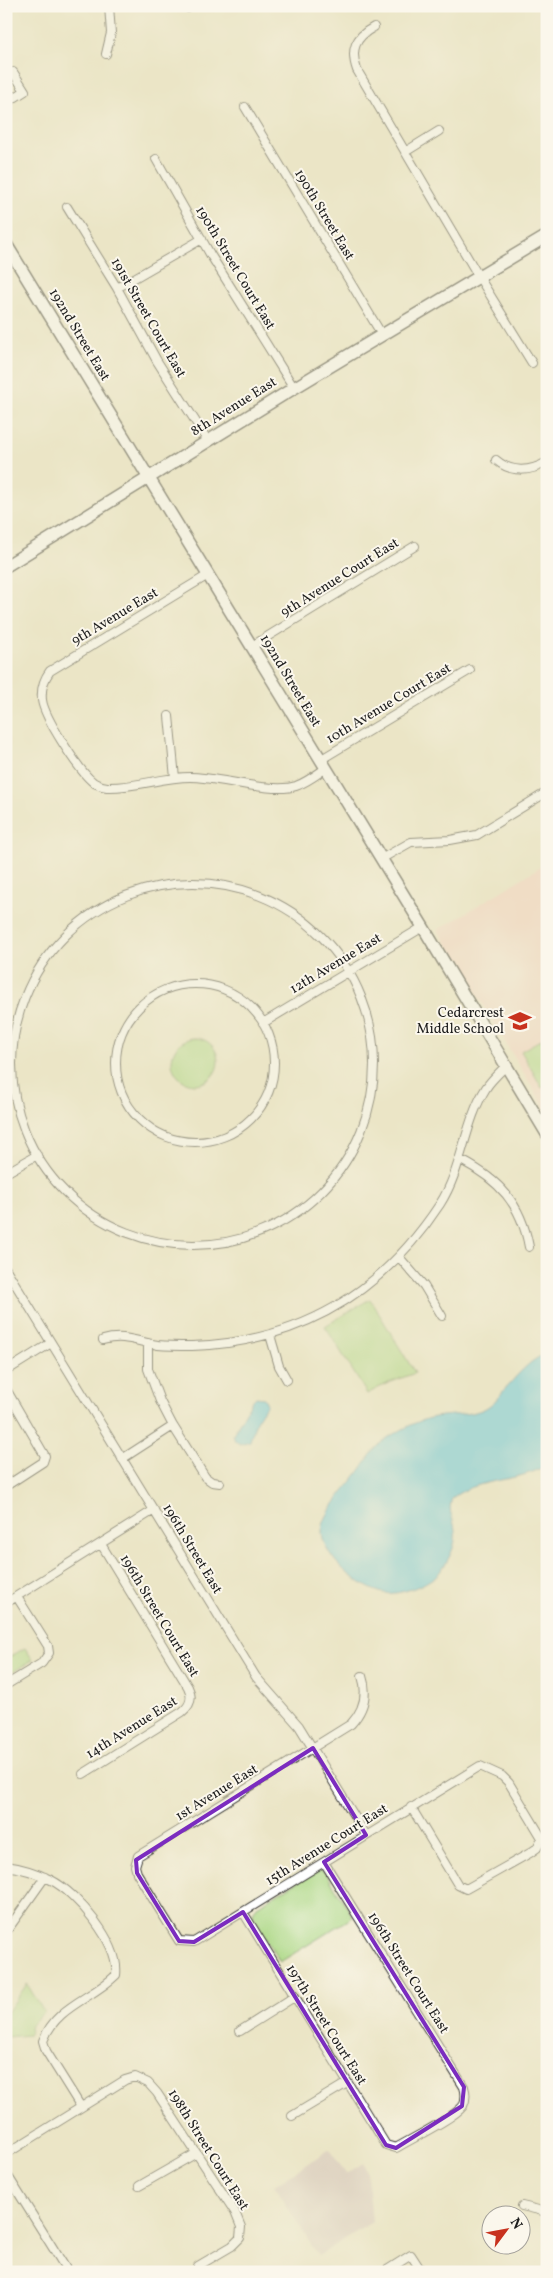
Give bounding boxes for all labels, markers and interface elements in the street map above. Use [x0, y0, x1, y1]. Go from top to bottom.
street label: 190th Street East [289, 166, 359, 264]
street label: 190th Street Court East [190, 203, 280, 334]
street label: 191st Street Court East [106, 254, 190, 382]
street label: 192nd Street East [44, 285, 114, 385]
street label: 8th Avenue East [187, 373, 281, 441]
street label: 9th Avenue Court East [277, 534, 403, 622]
street label: 9th Avenue East [68, 584, 162, 650]
street label: 192nd Street East [255, 631, 325, 731]
street label: 10th Avenue Court East [323, 659, 455, 749]
street label: 12th Avenue East [287, 929, 385, 999]
place label: Cedarcrest Middle School [416, 1004, 504, 1039]
school or university icon: Cedarcrest Middle School [507, 1008, 533, 1034]
street label: 196th Street East [158, 1500, 227, 1598]
street label: 196th Street Court East [115, 1551, 203, 1681]
street label: 14th Avenue East [83, 1692, 182, 1764]
street label: 1st Avenue East [172, 1760, 262, 1826]
street label: 15th Avenue Court East [262, 1799, 392, 1890]
street label: 196th Street Court East [363, 1908, 453, 2038]
street label: 197th Street Court East [281, 1961, 371, 2089]
street label: 198th Street Court East [163, 2086, 253, 2214]
north arrow [480, 2206, 530, 2256]
text: N [505, 2215, 527, 2233]

